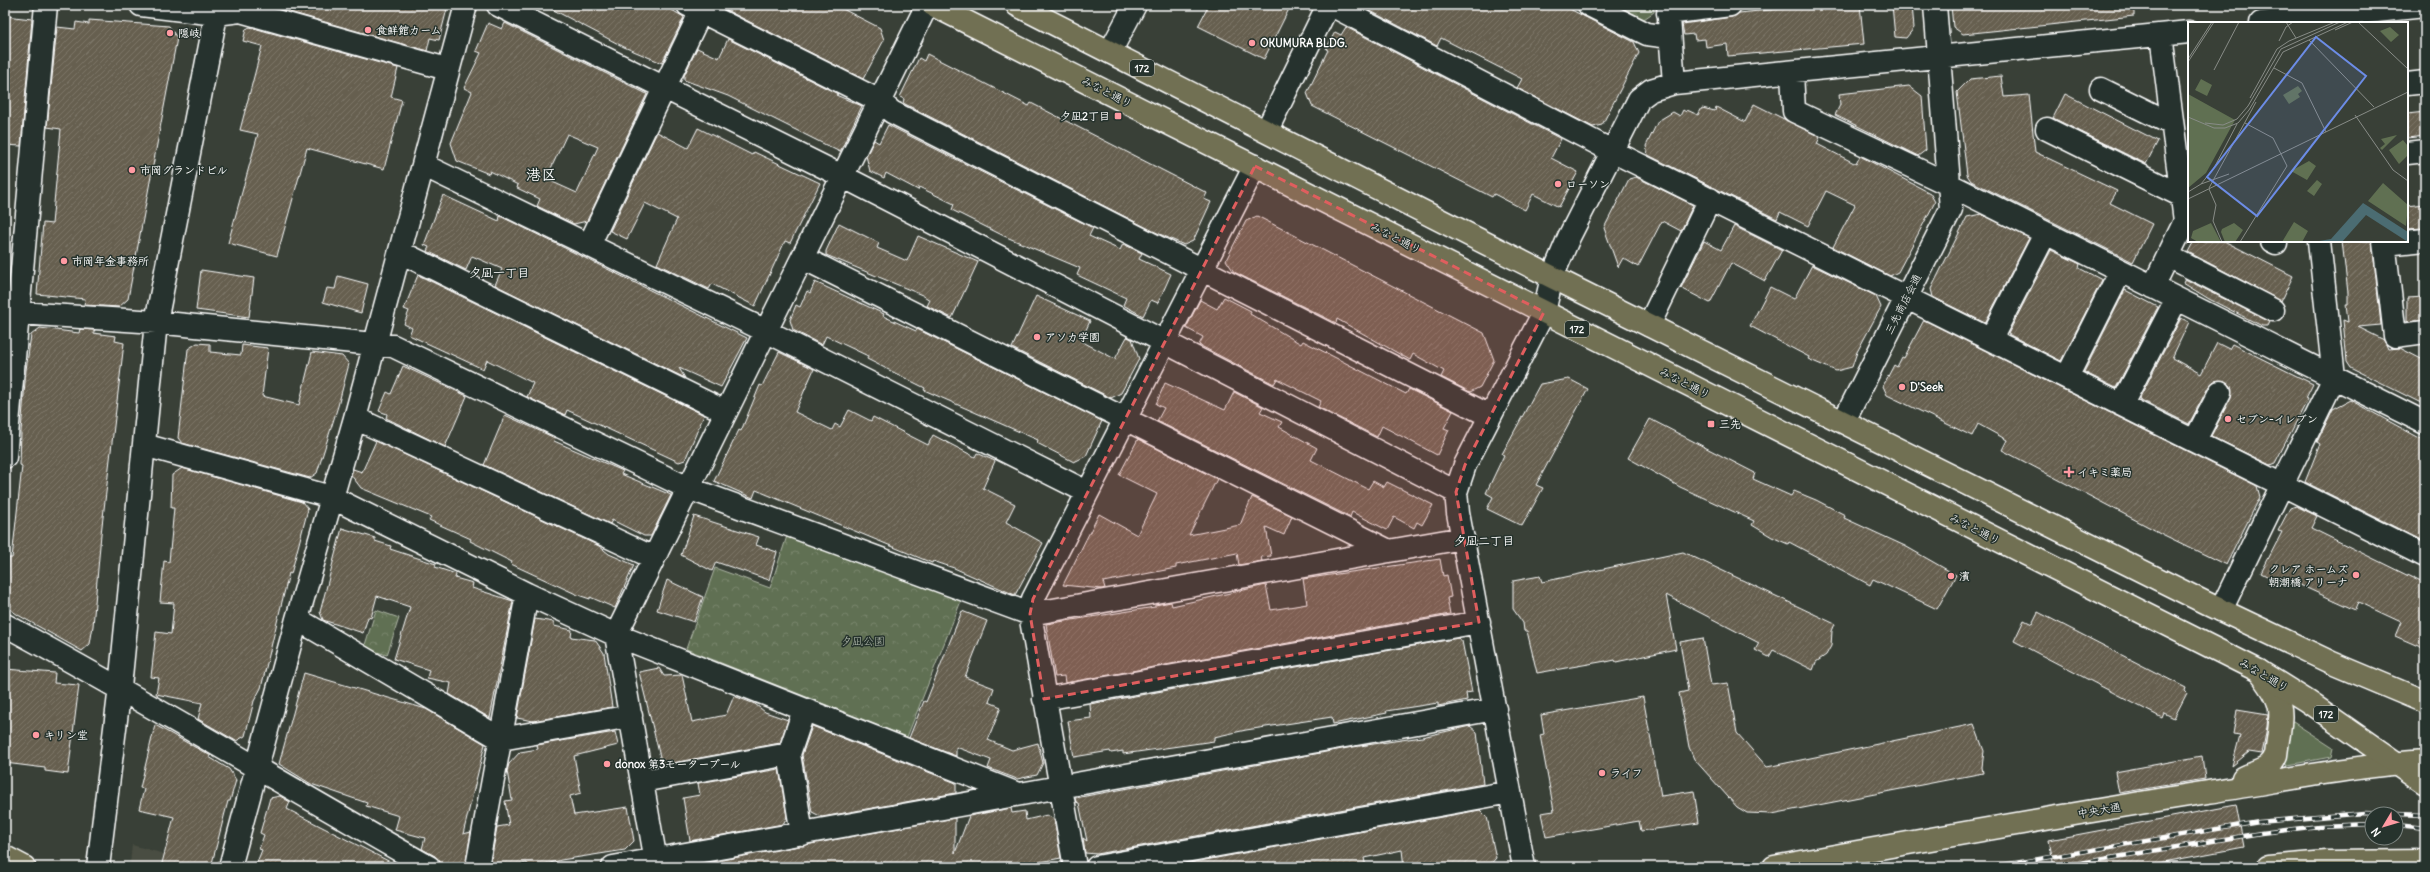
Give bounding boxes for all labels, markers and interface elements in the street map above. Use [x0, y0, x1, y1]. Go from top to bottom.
inset map [2188, 22, 2408, 242]
place label: 食鮮館カーム [376, 23, 442, 37]
marker: 食鮮館カーム [363, 25, 373, 35]
place label: 隠岐 [178, 26, 200, 40]
marker: 隠岐 [165, 28, 175, 38]
place label: OKUMURA BLDG. [1260, 36, 1347, 50]
marker: OKUMURA BLDG. [1247, 38, 1257, 48]
road number: 172 [1130, 60, 1154, 76]
street label: みなと通り [1079, 73, 1135, 111]
place label: 夕凪2丁目 [1060, 109, 1110, 123]
marker: 夕凪2丁目 [1113, 111, 1123, 121]
place label: 市岡グランドビル [140, 163, 228, 177]
marker: 市岡グランドビル [127, 165, 137, 175]
district label: 港区 [526, 165, 556, 184]
place label: ローソン [1566, 177, 1610, 191]
marker: ローソン [1553, 179, 1563, 189]
street label: みなと通り [1368, 219, 1424, 257]
place label: 市岡年金事務所 [72, 254, 149, 268]
marker: 市岡年金事務所 [59, 256, 69, 266]
district label: 夕凪一丁目 [469, 265, 529, 280]
street label: 三先商店会通 [1882, 271, 1924, 337]
road number: 172 [1565, 321, 1589, 337]
place label: アソカ学園 [1045, 330, 1100, 344]
marker: アソカ学園 [1032, 332, 1042, 342]
street label: みなと通り [1657, 364, 1713, 402]
place label: D'Seek [1910, 380, 1944, 394]
marker: D'Seek [1897, 382, 1907, 392]
place label: セブン-イレブン [2236, 412, 2318, 426]
marker: セブン-イレブン [2223, 414, 2233, 424]
place label: 三先 [1719, 417, 1741, 431]
marker: 三先 [1706, 419, 1716, 429]
place label: イキミ薬局 [2077, 465, 2132, 479]
marker: イキミ薬局 [2064, 467, 2074, 477]
street label: みなと通り [1947, 510, 2003, 548]
district label: 夕凪二丁目 [1454, 533, 1514, 548]
place label: クレア ホームズ 朝潮橋 アリーナ [2268, 562, 2348, 589]
place label: 濱 [1959, 569, 1970, 583]
marker: クレア ホームズ 朝潮橋 アリーナ [2351, 570, 2361, 580]
marker: 濱 [1946, 571, 1956, 581]
park label: 夕凪公園 [841, 634, 885, 648]
street label: みなと通り [2237, 655, 2291, 695]
road number: 172 [2314, 706, 2338, 722]
place label: キリン堂 [44, 728, 88, 742]
marker: キリン堂 [31, 730, 41, 740]
place label: donox 第3モータープール [615, 757, 741, 771]
marker: donox 第3モータープール [602, 759, 612, 769]
place label: ライフ [1610, 766, 1643, 780]
marker: ライフ [1597, 768, 1607, 778]
street label: 中央大通 [2076, 800, 2122, 820]
north arrow [2364, 806, 2404, 846]
text: N [2368, 825, 2384, 839]

